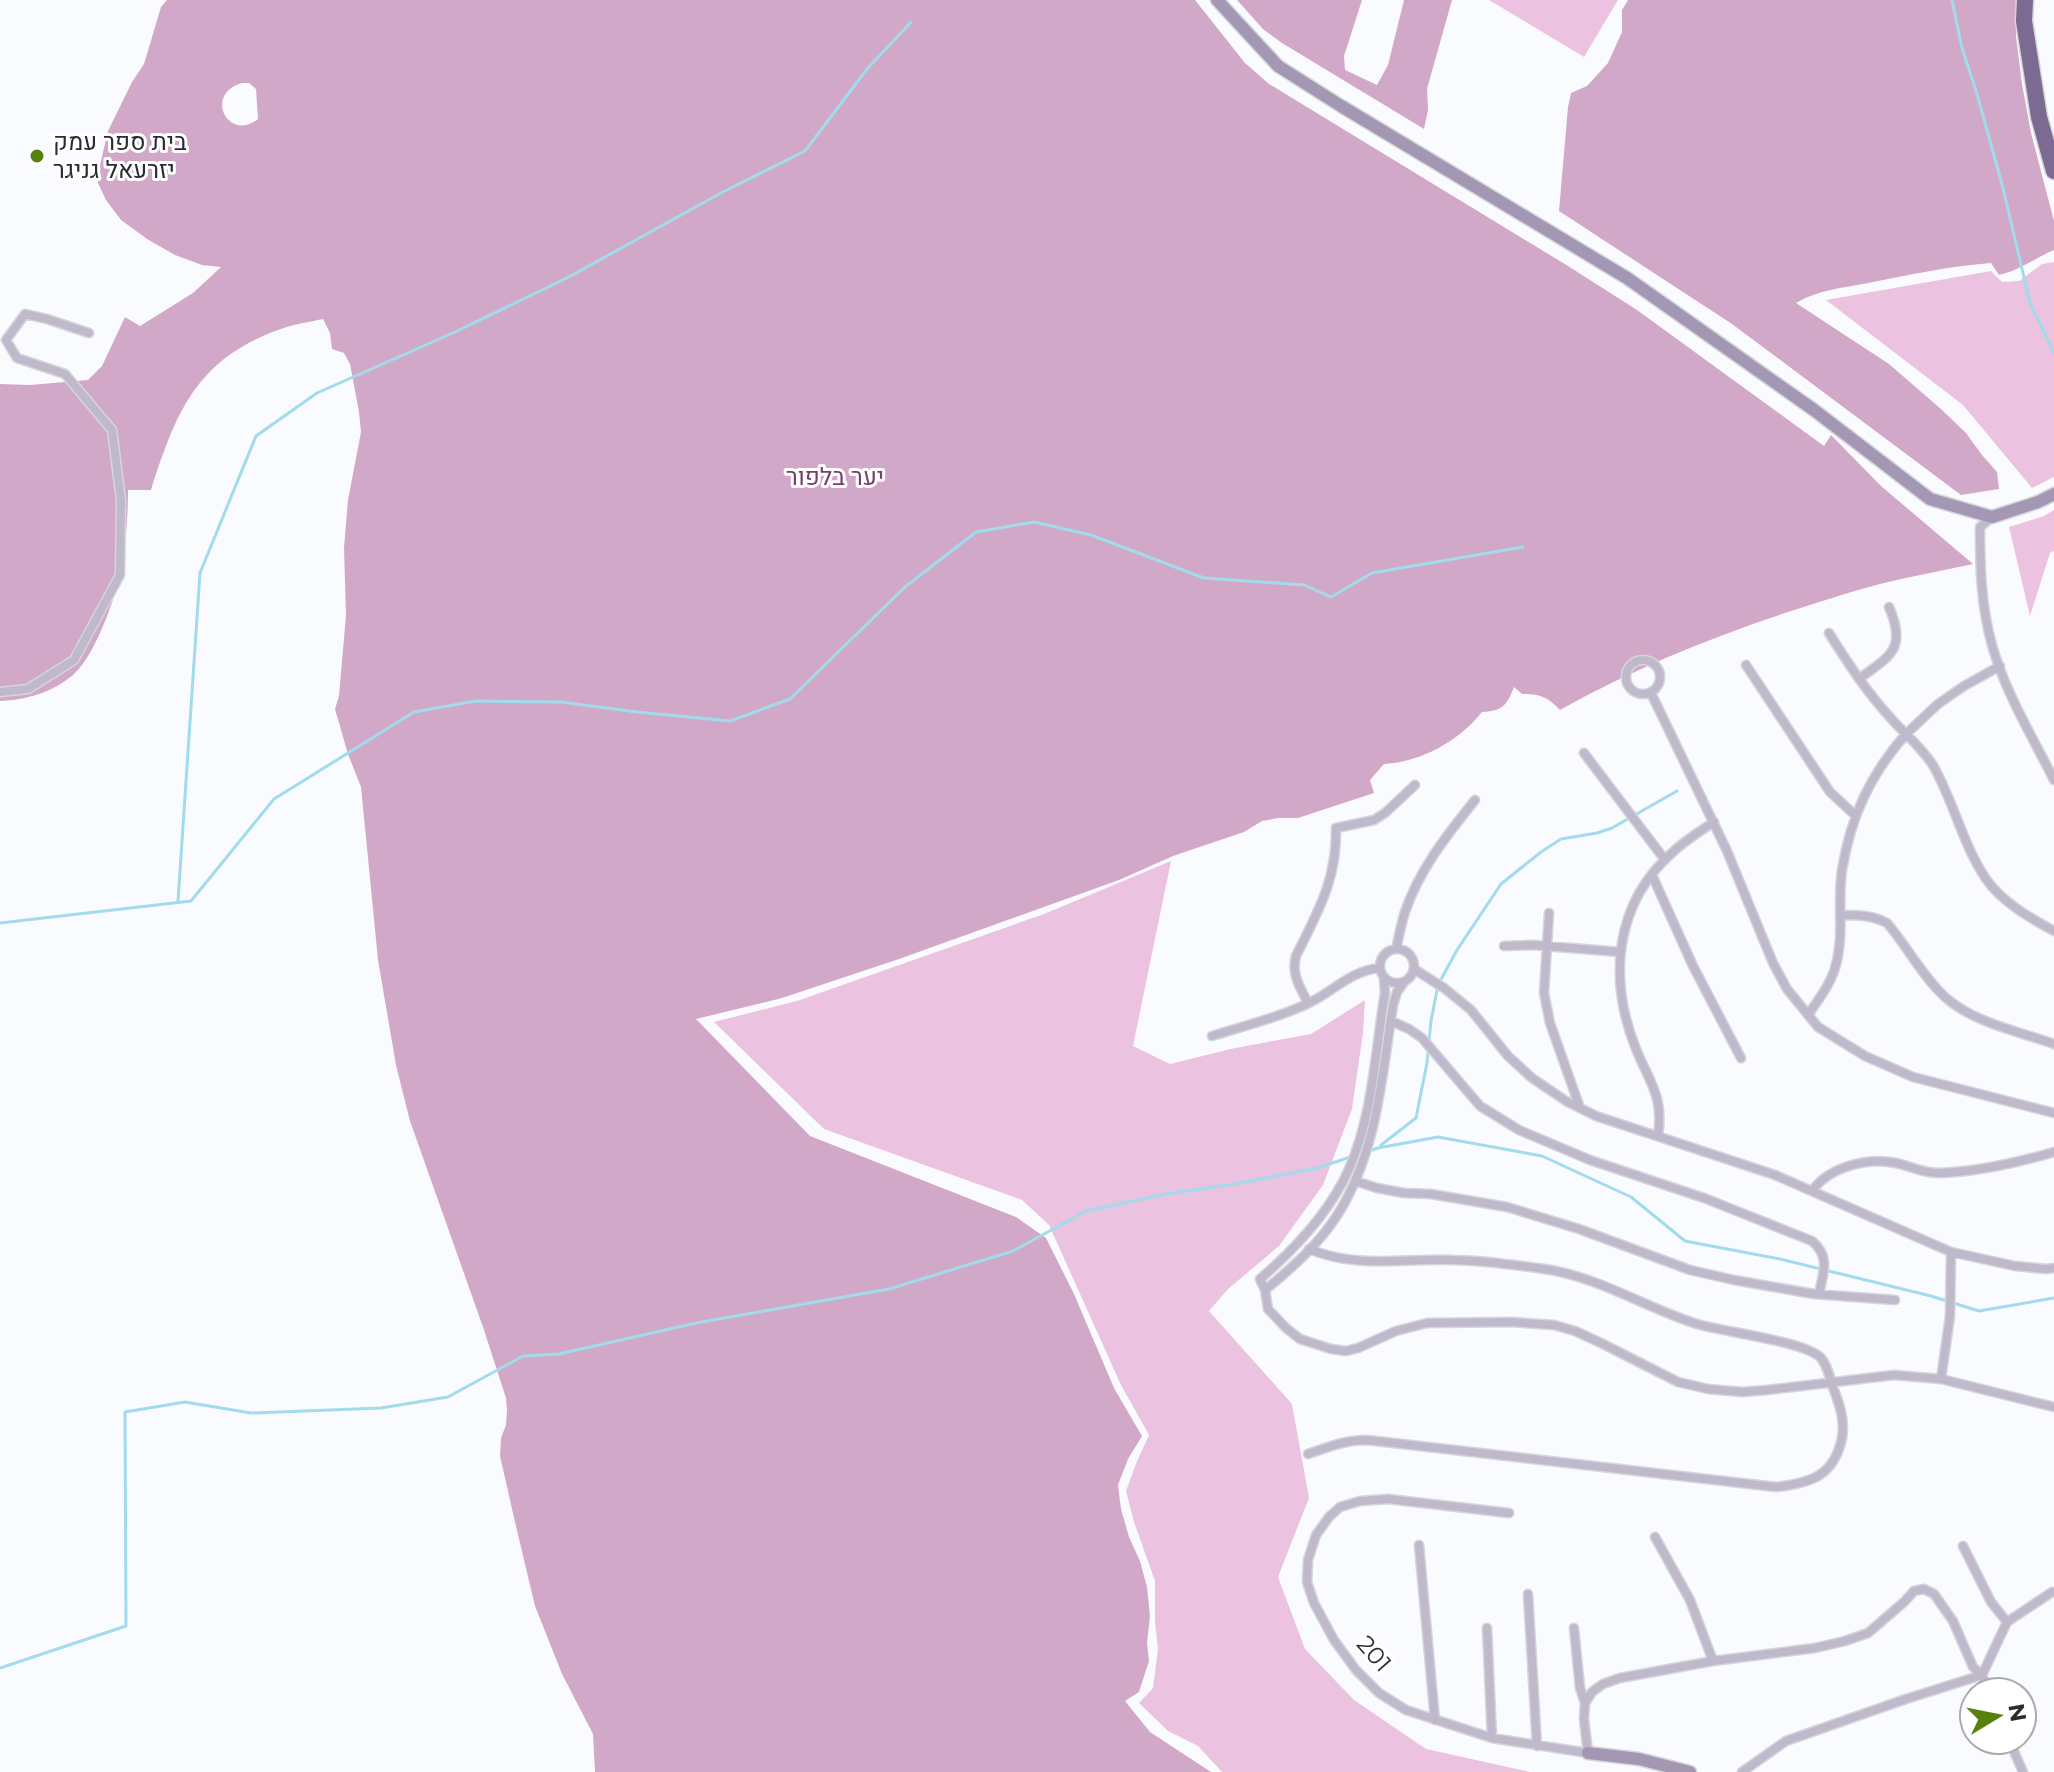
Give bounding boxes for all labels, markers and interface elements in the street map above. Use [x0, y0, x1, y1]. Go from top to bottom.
place label: בית ספר עמק יזרעאל גניגר [53, 127, 187, 184]
marker: בית ספר עמק יזרעאל גניגר [28, 147, 46, 165]
park label: יער בלפור [786, 462, 884, 491]
street label: 201 [1351, 1630, 1398, 1678]
north arrow [1958, 1676, 2038, 1756]
text: N [2002, 1702, 2032, 1724]

